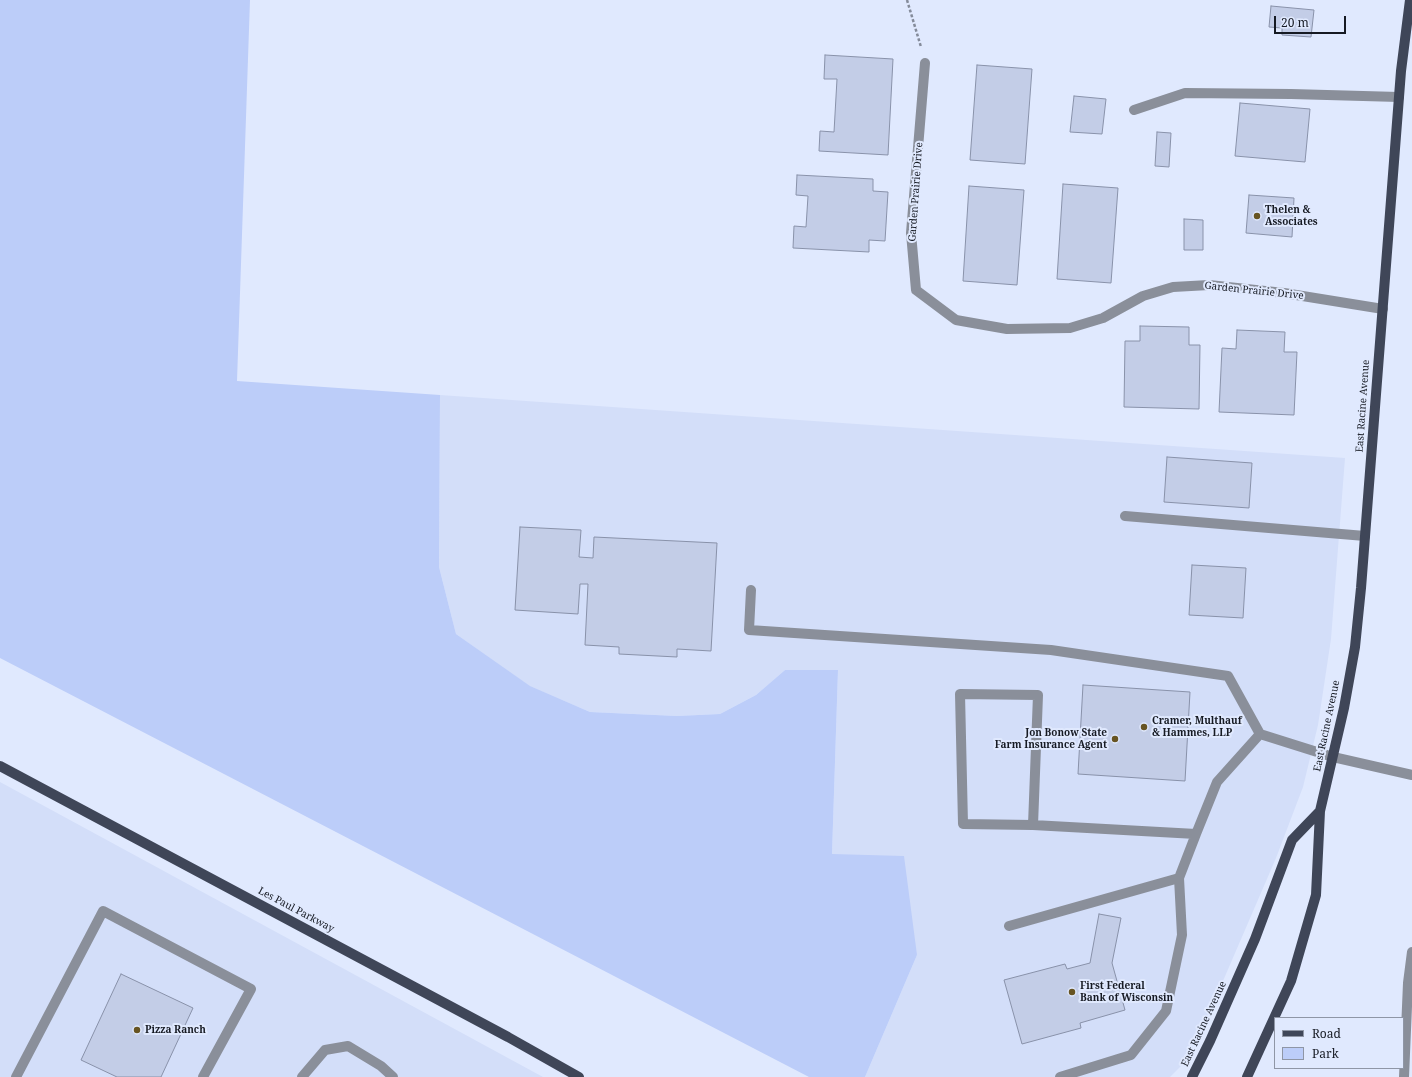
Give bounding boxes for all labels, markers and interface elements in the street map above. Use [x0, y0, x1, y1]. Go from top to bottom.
scale bar [1276, 8, 1348, 34]
text: 20 m [1281, 14, 1309, 31]
street label: Garden Prairie Drive [907, 142, 925, 242]
place label: Thelen & Associates [1265, 204, 1318, 228]
marker: Thelen & Associates [1252, 211, 1262, 221]
street label: Garden Prairie Drive [1204, 280, 1304, 302]
street label: East Racine Avenue [1354, 359, 1372, 453]
street label: East Racine Avenue [1311, 679, 1343, 773]
place label: Cramer, Multhauf & Hammes, LLP [1152, 715, 1242, 738]
marker: Cramer, Multhauf & Hammes, LLP [1139, 722, 1149, 732]
place label: Jon Bonow State Farm Insurance Agent [995, 727, 1107, 750]
marker: Jon Bonow State Farm Insurance Agent [1110, 734, 1120, 744]
street label: Les Paul Parkway [256, 885, 336, 935]
street label: East Racine Avenue [1179, 979, 1229, 1069]
place label: First Federal Bank of Wisconsin [1080, 980, 1173, 1004]
marker: First Federal Bank of Wisconsin [1067, 987, 1077, 997]
legend [1274, 1017, 1404, 1069]
place label: Pizza Ranch [145, 1024, 206, 1036]
marker: Pizza Ranch [132, 1025, 142, 1035]
text: Road [1312, 1025, 1341, 1042]
text: Park [1312, 1045, 1339, 1062]

